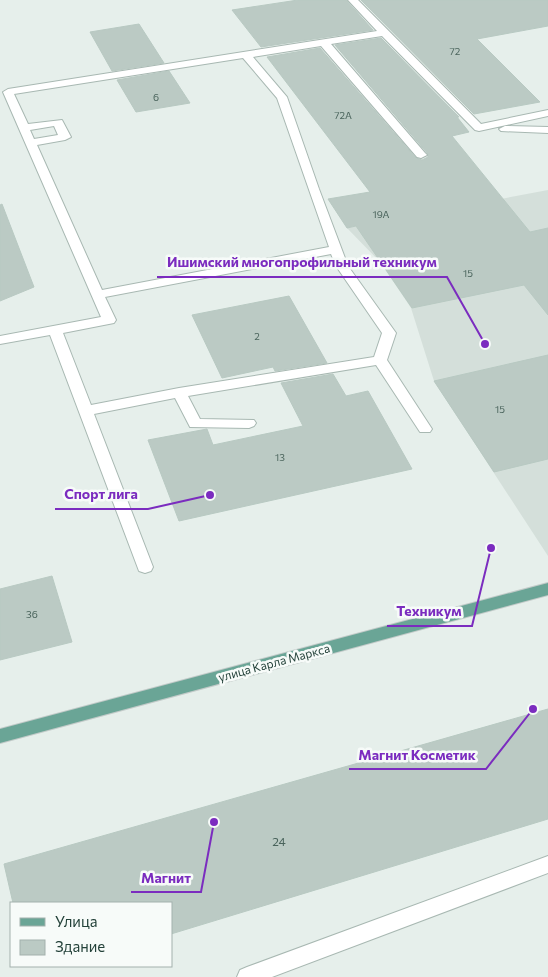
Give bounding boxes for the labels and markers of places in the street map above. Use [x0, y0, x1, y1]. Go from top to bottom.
callout: Ишимский многопрофильный техникум [157, 248, 447, 277]
callout: Спорт лига [55, 480, 148, 509]
callout: Техникум [387, 597, 472, 626]
callout: Магнит Косметик [349, 740, 486, 769]
callout: Магнит [131, 863, 201, 892]

